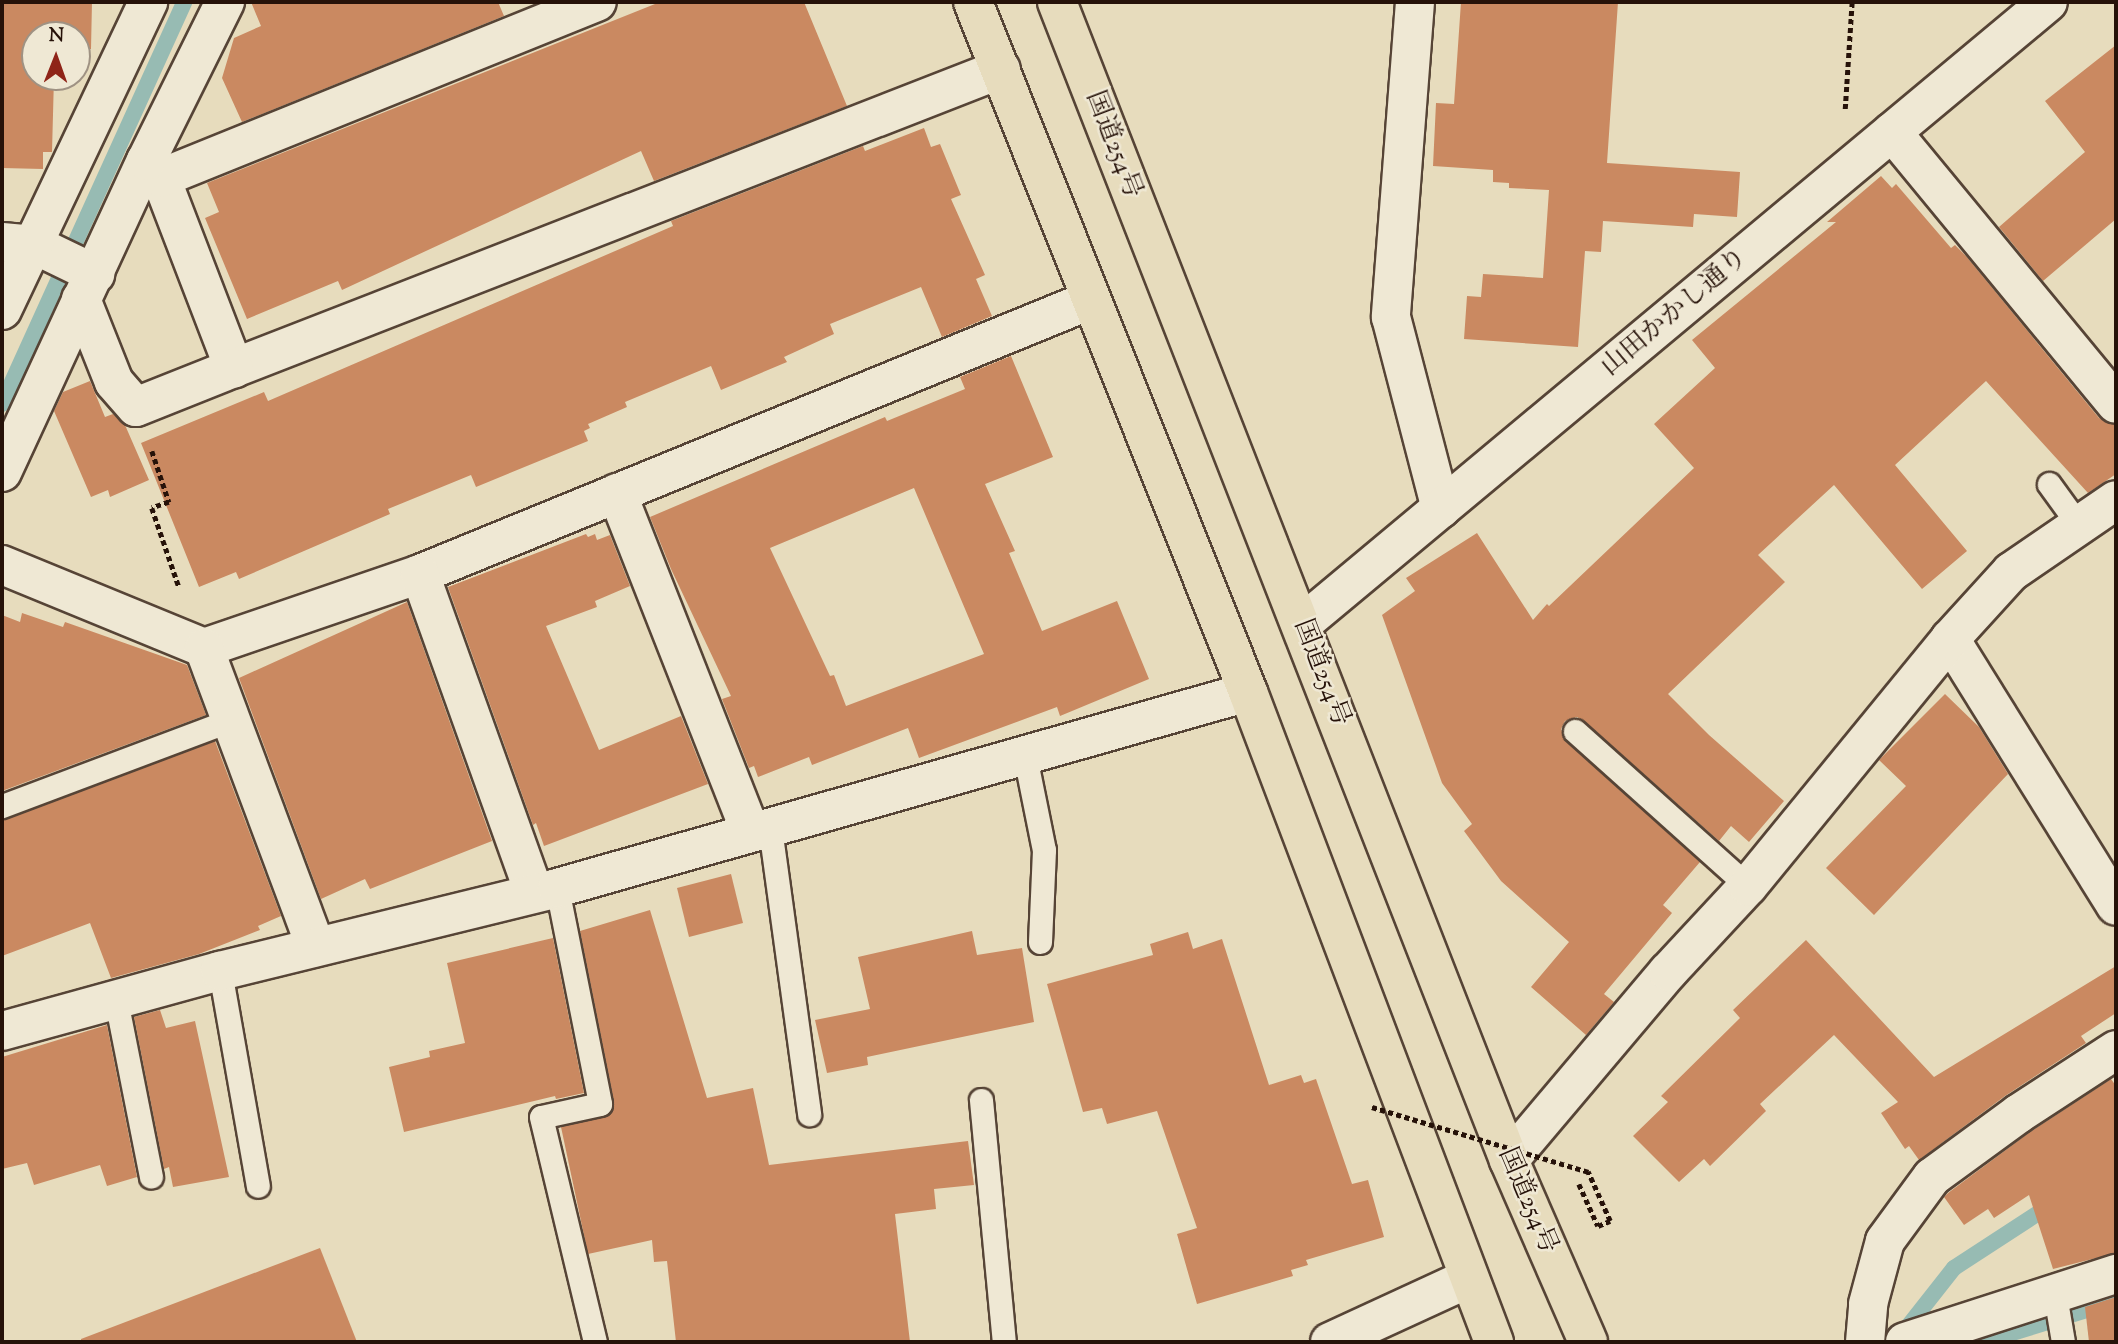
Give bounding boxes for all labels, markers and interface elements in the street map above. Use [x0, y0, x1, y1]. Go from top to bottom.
north arrow [21, 21, 91, 91]
text: N [49, 23, 64, 50]
street label: 国道254号 [1078, 87, 1148, 203]
street label: 山田かかし通り [1595, 243, 1755, 383]
street label: 国道254号 [1286, 615, 1356, 731]
street label: 国道254号 [1491, 1143, 1563, 1259]

